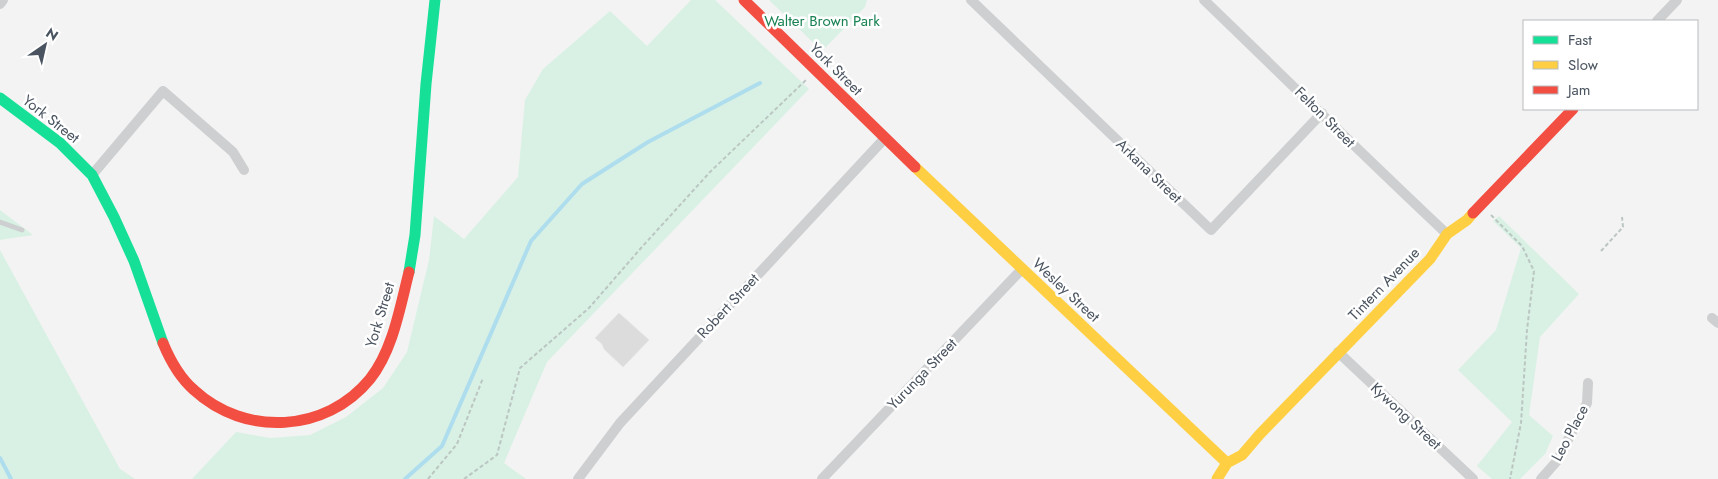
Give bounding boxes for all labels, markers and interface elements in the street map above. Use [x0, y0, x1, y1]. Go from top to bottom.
park label: Walter Brown Park [764, 10, 880, 32]
north arrow [20, 20, 70, 70]
legend [1523, 20, 1698, 110]
text: N [42, 23, 62, 46]
text: Fast [1568, 29, 1592, 51]
street label: York Street [804, 37, 868, 101]
text: Slow [1568, 54, 1599, 76]
text: Jam [1566, 79, 1591, 101]
street label: Felton Street [1290, 82, 1361, 153]
street label: York Street [18, 90, 85, 149]
street label: Arkana Street [1111, 134, 1187, 208]
street label: Tintern Avenue [1343, 242, 1425, 326]
street label: Wesley Street [1027, 253, 1105, 327]
street label: Robert Street [692, 268, 764, 343]
street label: York Street [360, 279, 400, 350]
street label: Yurunga Street [882, 333, 962, 415]
street label: Kywong Street [1366, 377, 1447, 455]
street label: Leo Place [1546, 401, 1594, 465]

